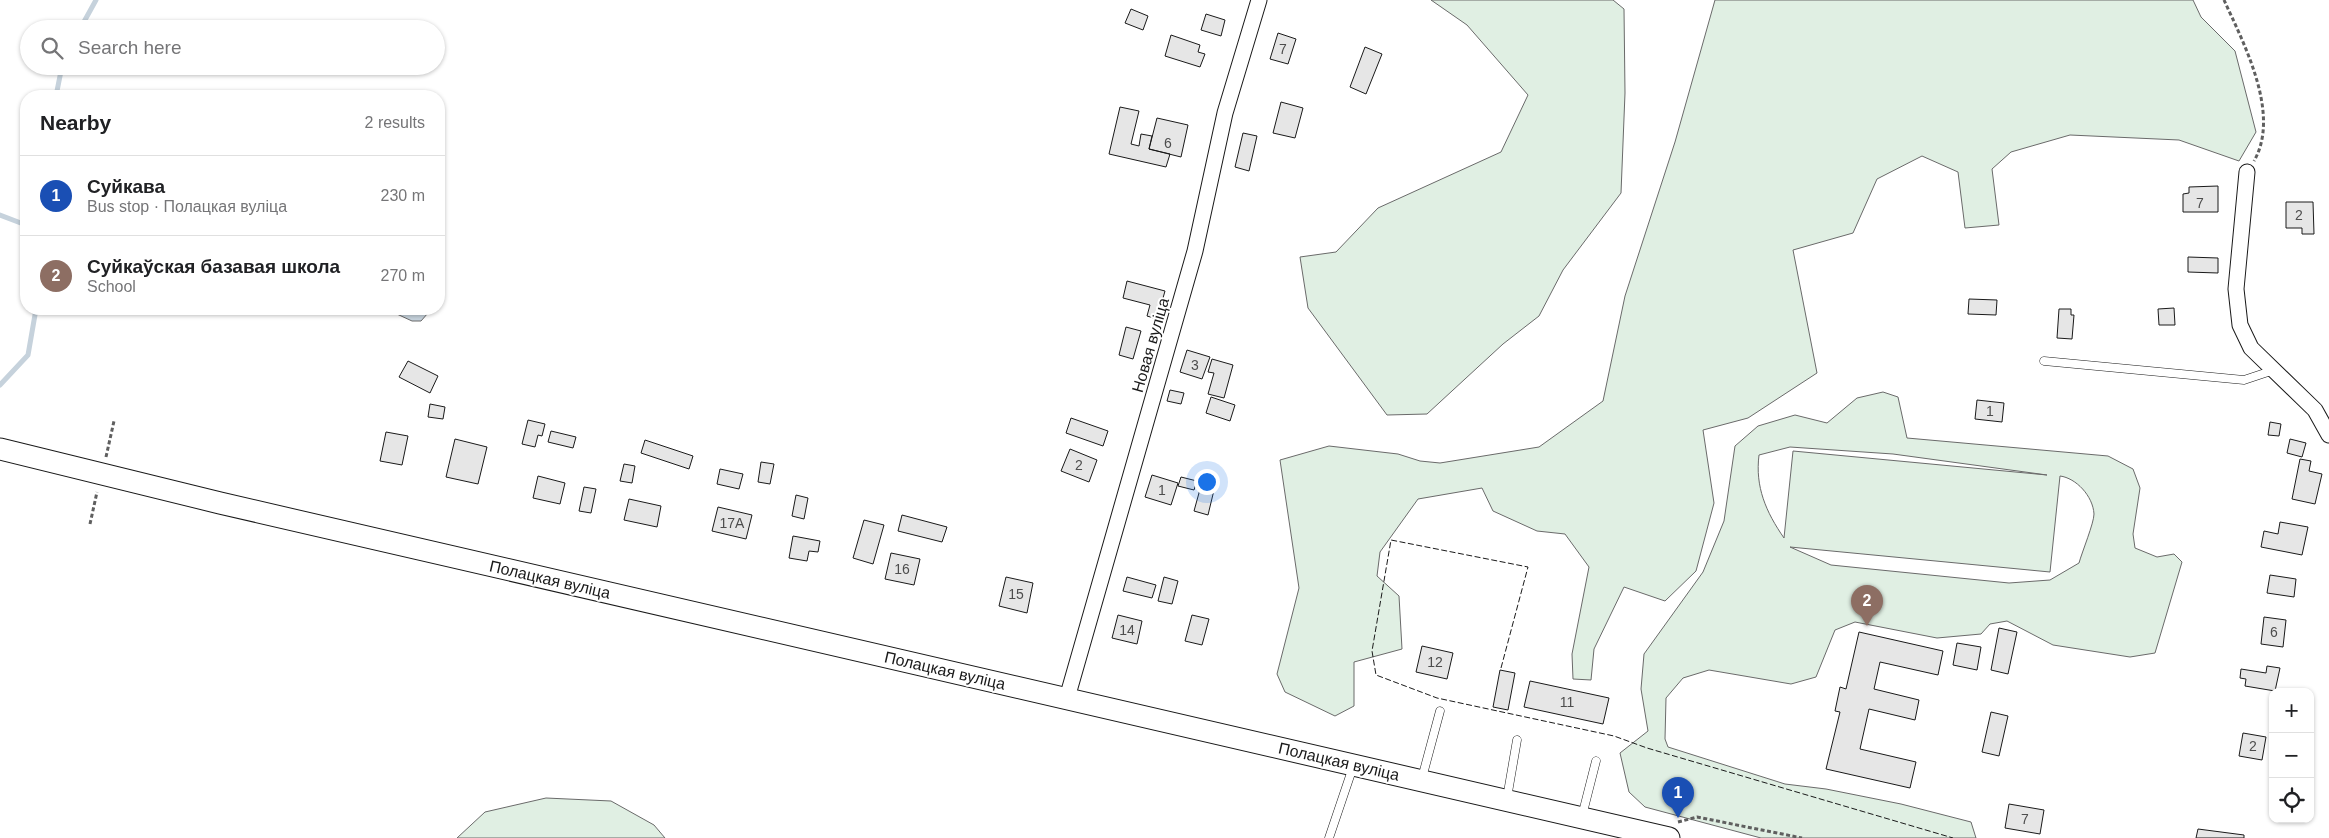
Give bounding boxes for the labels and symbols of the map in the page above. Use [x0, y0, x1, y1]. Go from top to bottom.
house number: 7 [1279, 41, 1287, 57]
house number: 6 [1164, 135, 1172, 151]
house number: 7 [2196, 195, 2204, 211]
house number: 2 [2295, 207, 2303, 223]
street label: Новая вуліца [1129, 296, 1172, 394]
house number: 3 [1191, 357, 1199, 373]
house number: 1 [1986, 403, 1994, 419]
house number: 2 [1075, 457, 1083, 473]
your location [1194, 469, 1220, 495]
house number: 1 [1158, 482, 1166, 498]
house number: 17А [720, 515, 745, 531]
street label: Полацкая вуліца [488, 557, 612, 602]
house number: 16 [894, 561, 910, 577]
pin: 2 [1851, 585, 1883, 626]
house number: 15 [1008, 586, 1024, 602]
house number: 14 [1119, 622, 1135, 638]
house number: 6 [2270, 624, 2278, 640]
street label: Полацкая вуліца [883, 648, 1007, 693]
house number: 12 [1427, 654, 1443, 670]
house number: 11 [1560, 694, 1574, 710]
house number: 2 [2249, 738, 2257, 754]
street label: Полацкая вуліца [1277, 739, 1401, 784]
pin: 1 [1662, 777, 1694, 818]
house number: 7 [2021, 811, 2029, 827]

